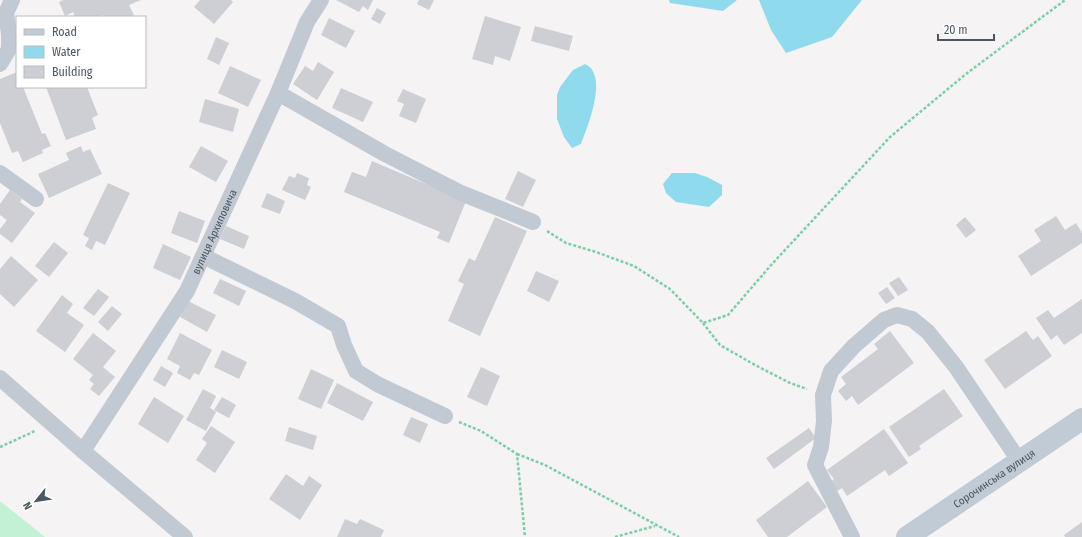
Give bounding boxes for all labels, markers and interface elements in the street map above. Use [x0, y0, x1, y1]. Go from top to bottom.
legend [16, 16, 146, 88]
scale bar [938, 16, 994, 42]
text: 20 m [944, 23, 968, 37]
text: Road [52, 25, 77, 39]
text: Water [52, 45, 81, 59]
text: Building [52, 65, 93, 79]
street label: вулиця Архиповича [189, 187, 239, 276]
street label: Сорочинська вулиця [951, 446, 1037, 511]
north arrow [16, 481, 56, 521]
text: N [20, 500, 35, 512]

